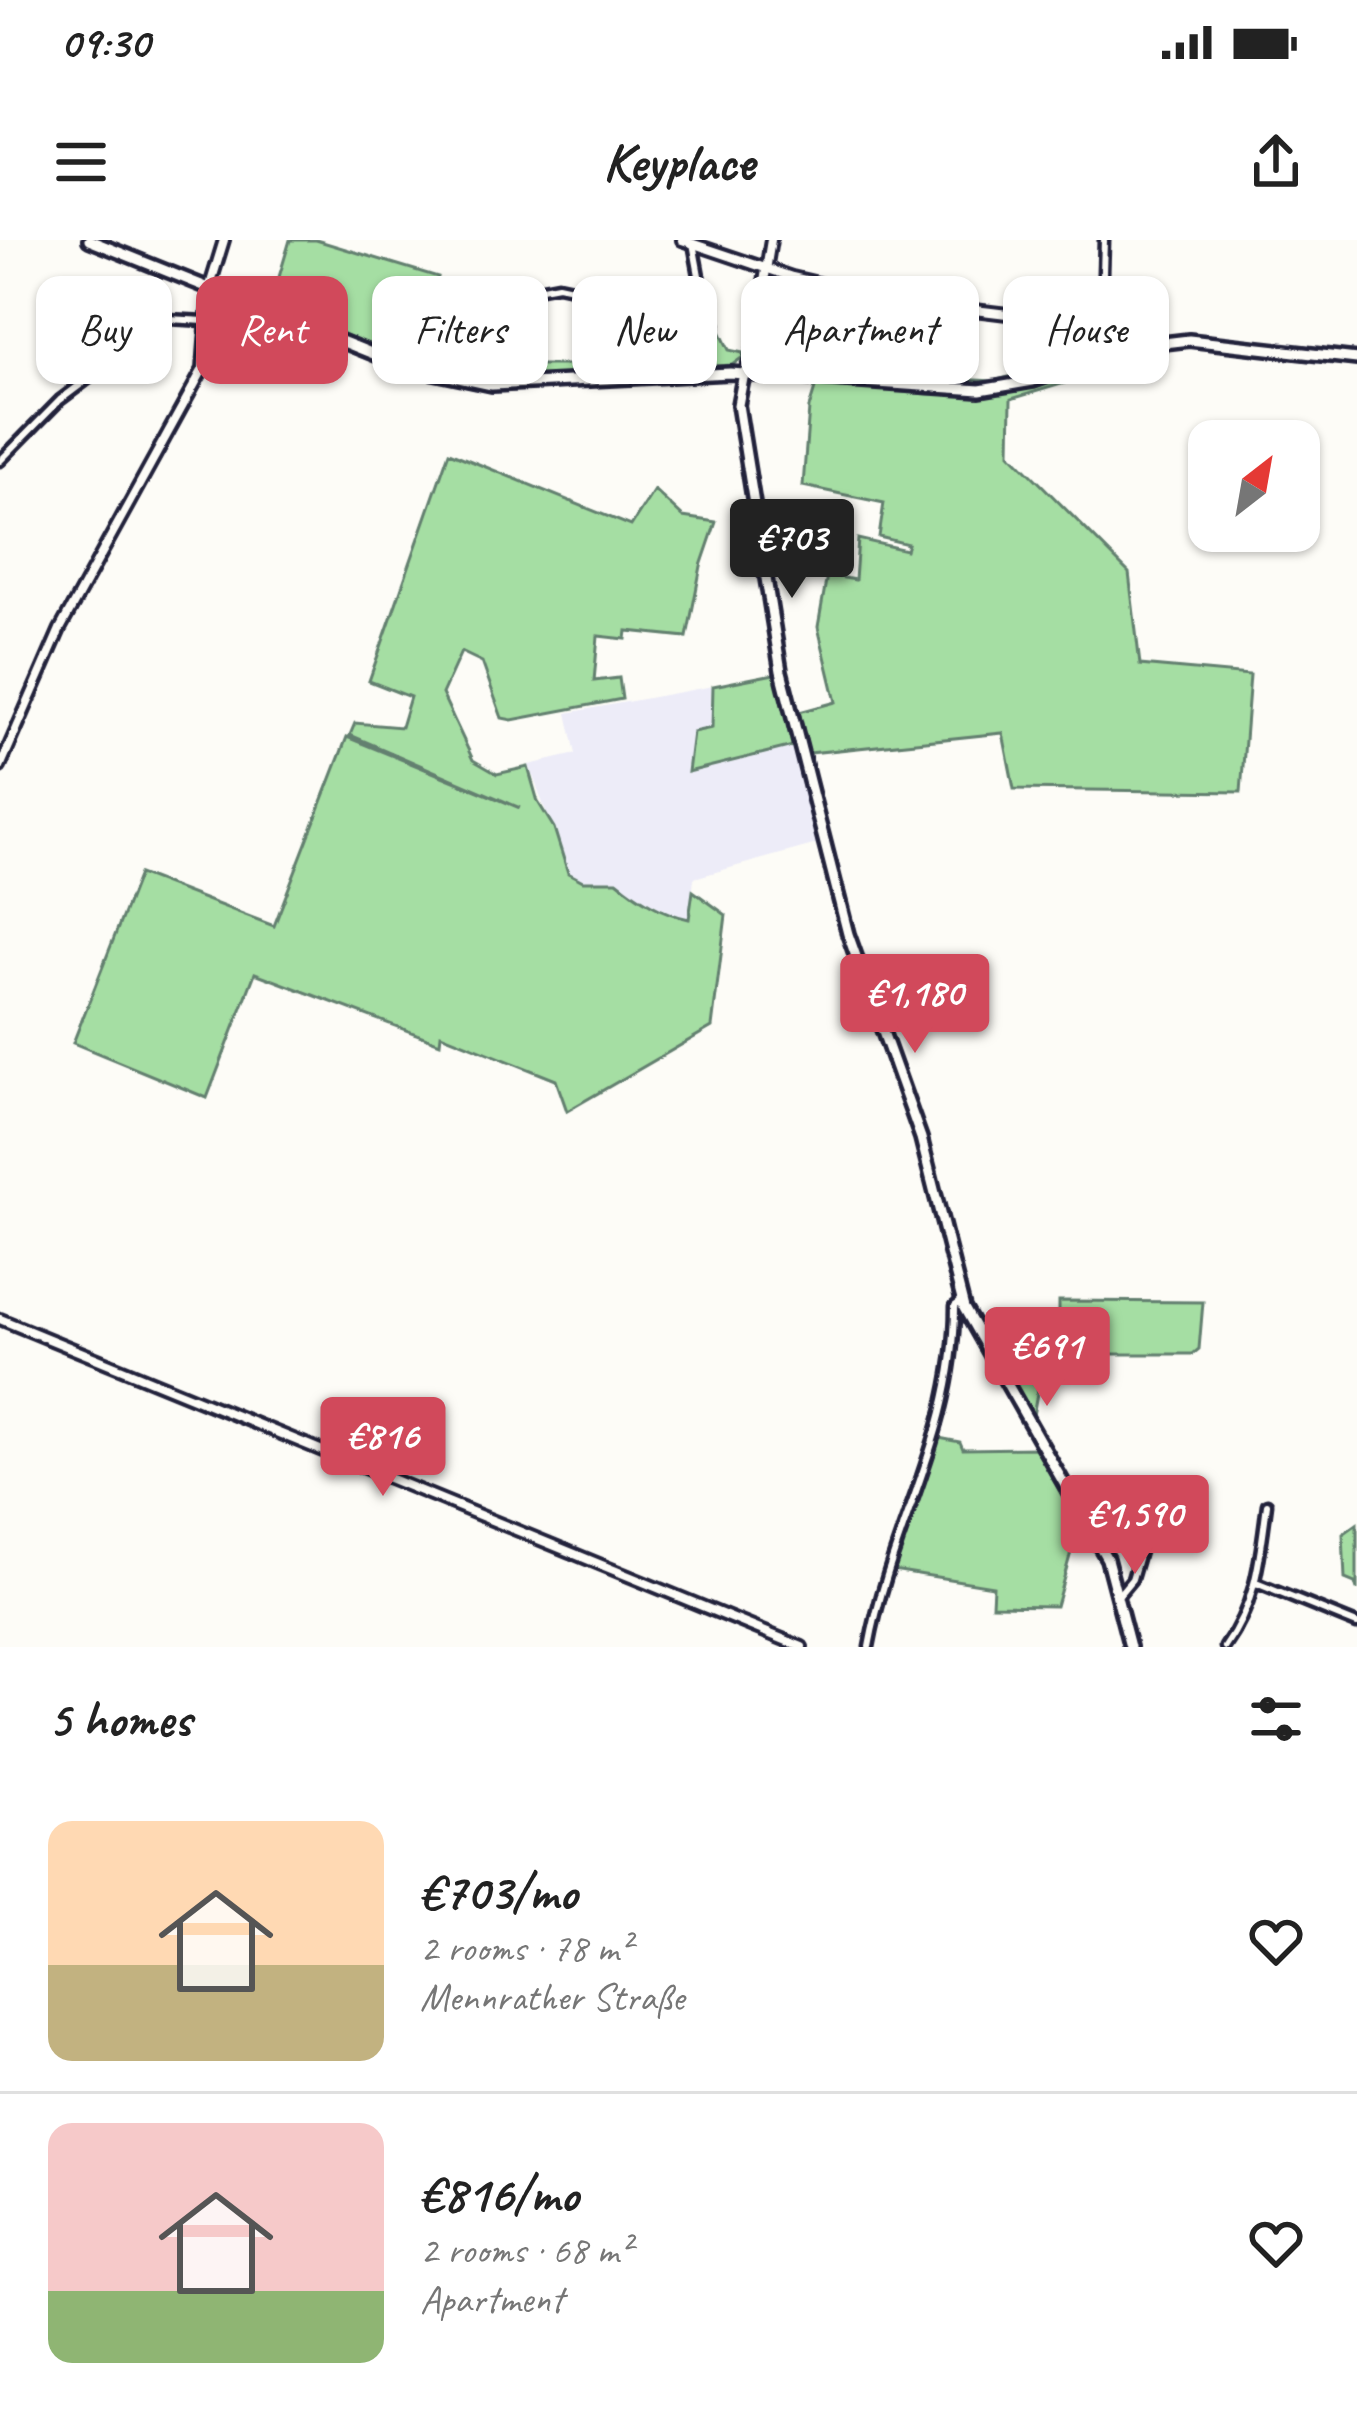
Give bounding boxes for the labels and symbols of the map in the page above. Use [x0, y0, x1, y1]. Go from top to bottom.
north arrow [1188, 420, 1320, 552]
pin: €703 [721, 499, 863, 601]
pin: €1,180 [817, 954, 1013, 1056]
pin: €691 [976, 1307, 1118, 1409]
pin: €816 [312, 1397, 454, 1499]
pin: €1,590 [1037, 1475, 1233, 1577]

